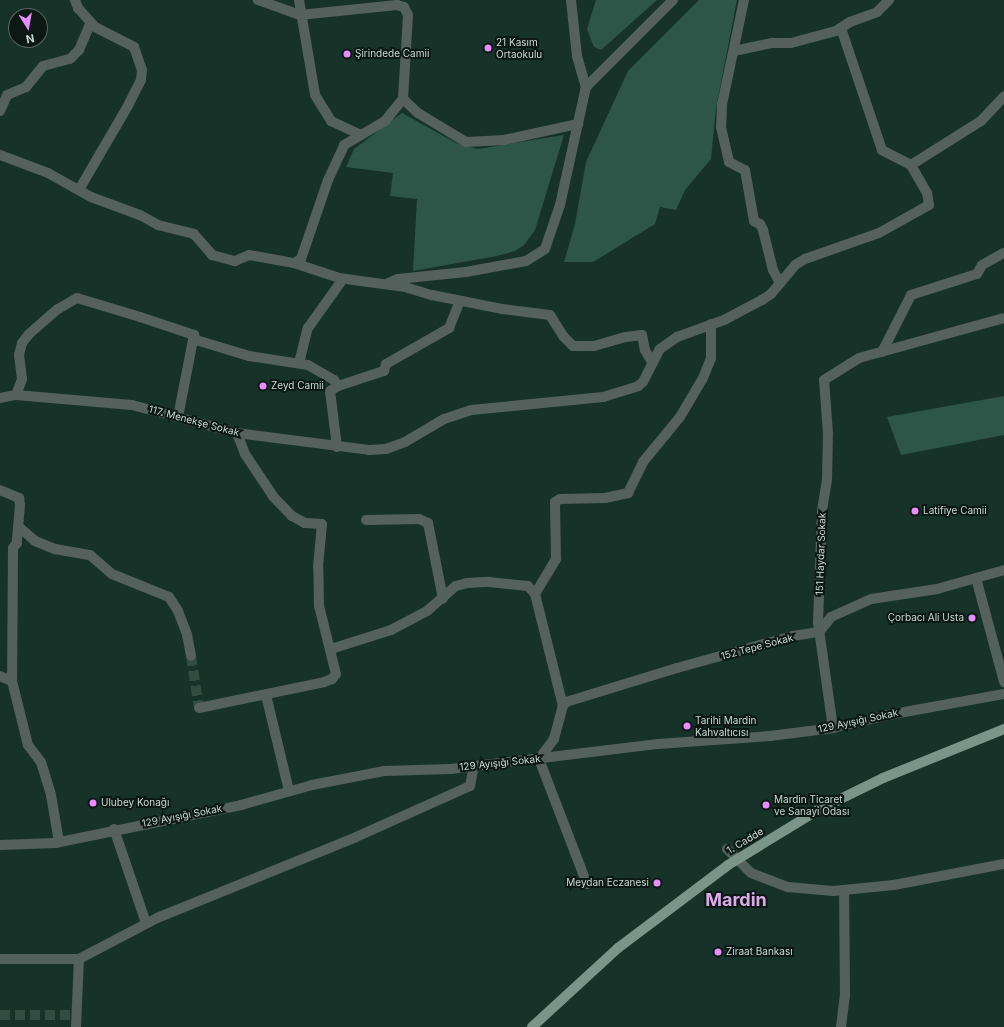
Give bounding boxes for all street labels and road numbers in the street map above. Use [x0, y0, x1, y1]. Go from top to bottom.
street label: 117. Menekşe Sokak [147, 403, 241, 439]
street label: 151 Haydar Sokak [814, 512, 828, 596]
street label: 152 Tepe Sokak [720, 632, 794, 662]
street label: 129 Ayışığı Sokak [817, 707, 899, 735]
street label: 129 Ayışığı Sokak [459, 753, 541, 773]
street label: 129 Ayışığı Sokak [141, 802, 223, 830]
street label: 1. Cadde [724, 825, 766, 857]

